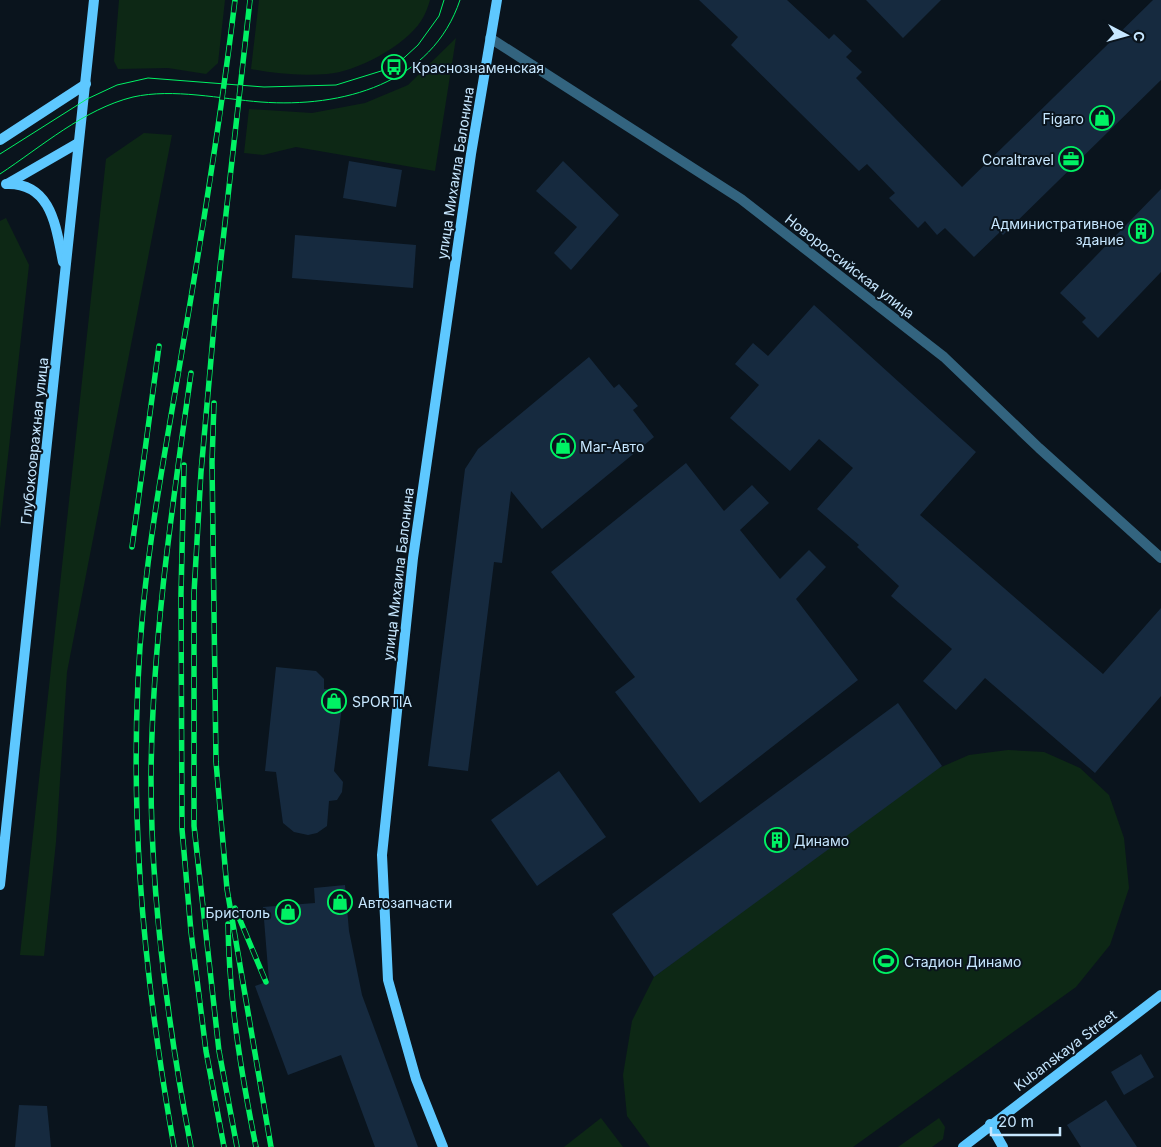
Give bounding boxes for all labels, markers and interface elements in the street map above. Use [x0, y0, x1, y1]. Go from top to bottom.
north arrow [1101, 10, 1151, 60]
text: С [1130, 30, 1148, 42]
bus stop icon: Краснознаменская [381, 54, 407, 80]
place label: Краснознаменская [412, 59, 544, 76]
street label: улица Михаила Балонина [433, 86, 477, 260]
shop icon: Figaro [1089, 105, 1115, 131]
place label: Figaro [1042, 110, 1084, 127]
office icon: Coraltravel [1058, 146, 1084, 172]
place label: Coraltravel [982, 151, 1054, 168]
street label: Новороссийская улица [782, 210, 918, 322]
place label: Административное здание [991, 215, 1124, 248]
building icon: Административное здание [1128, 218, 1154, 244]
street label: Глубокоовражная улица [17, 357, 51, 525]
shop icon: Маг-Авто [550, 433, 576, 459]
place label: Маг-Авто [580, 438, 644, 455]
street label: улица Михаила Балонина [379, 486, 417, 662]
shop icon: SPORTIA [321, 688, 347, 714]
place label: SPORTIA [352, 693, 412, 710]
building icon: Динамо [764, 827, 790, 853]
place label: Динамо [794, 832, 849, 849]
shop icon: Автозапчасти [327, 889, 353, 915]
place label: Автозапчасти [358, 894, 452, 911]
shop icon: Бристоль [275, 899, 301, 925]
place label: Бристоль [206, 904, 270, 921]
sports icon: Стадион Динамо [873, 948, 899, 974]
place label: Стадион Динамо [904, 953, 1021, 970]
street label: Kubanskaya Street [1010, 1006, 1120, 1094]
scale bar [991, 1104, 1060, 1136]
text: 20 m [998, 1112, 1034, 1131]

